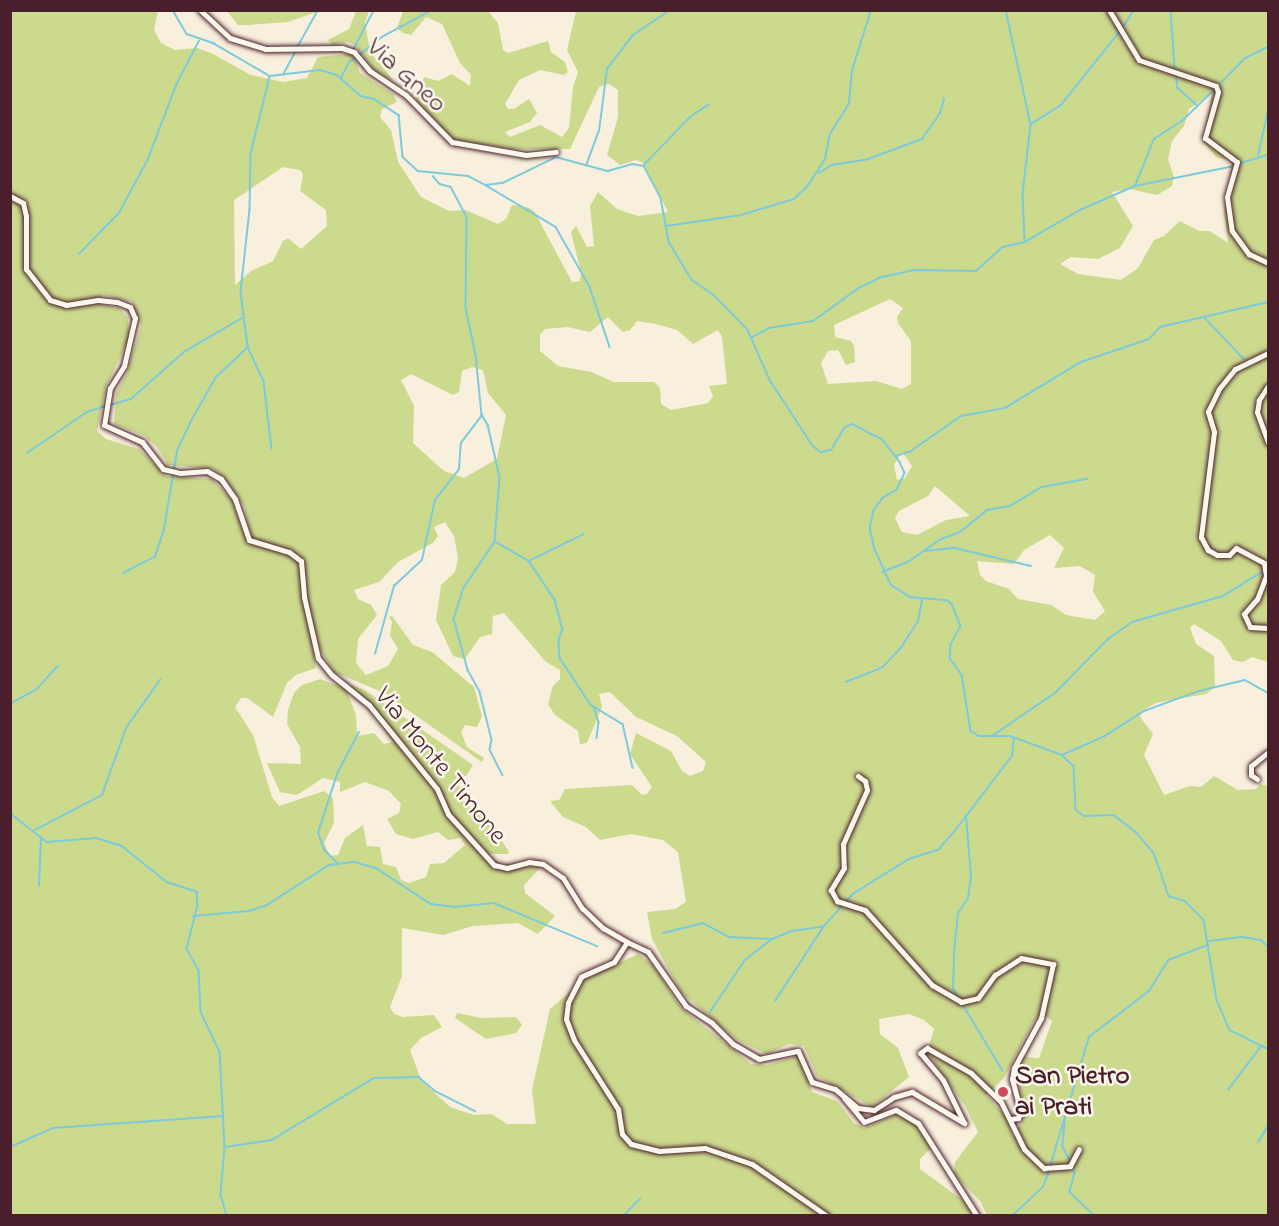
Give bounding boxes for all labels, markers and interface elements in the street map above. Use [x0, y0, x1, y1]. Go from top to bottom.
street label: Via Gneo [359, 32, 453, 120]
street label: Via Monte Timone [367, 681, 513, 851]
place label: San Pietro ai Prati [1015, 1060, 1129, 1123]
marker: San Pietro ai Prati [996, 1085, 1010, 1099]

